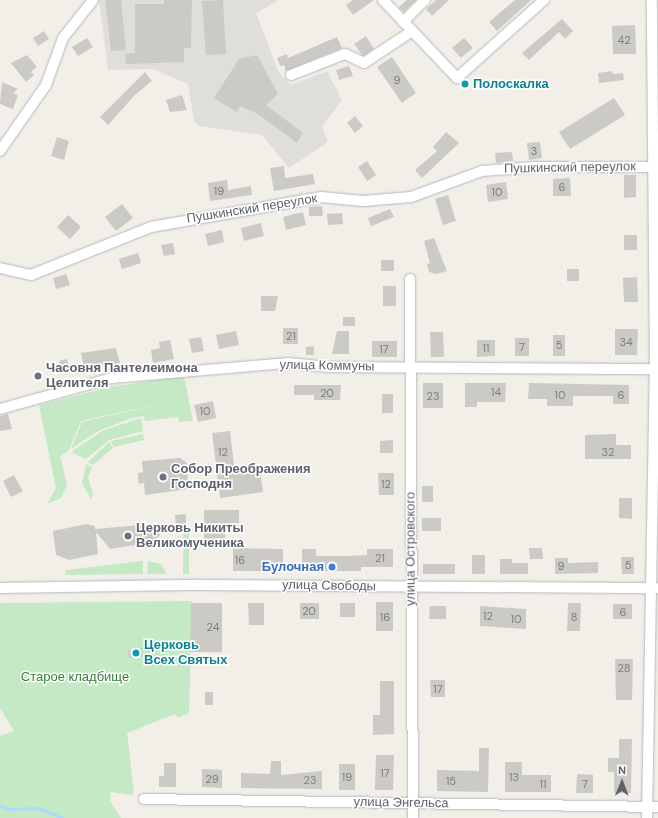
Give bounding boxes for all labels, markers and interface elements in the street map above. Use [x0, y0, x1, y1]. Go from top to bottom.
house number: 42 [617, 33, 631, 47]
house number: 9 [394, 73, 400, 87]
place label: Полоскалка [473, 76, 549, 92]
marker: Полоскалка [460, 79, 470, 89]
house number: 3 [531, 144, 537, 158]
street label: Пушкинский переулок [504, 159, 636, 177]
house number: 6 [559, 180, 565, 194]
house number: 19 [214, 184, 224, 198]
house number: 10 [492, 185, 502, 199]
street label: Пушкинский переулок [186, 191, 318, 227]
house number: 21 [286, 329, 296, 343]
house number: 34 [619, 335, 633, 349]
house number: 5 [556, 338, 562, 352]
house number: 7 [519, 340, 525, 354]
house number: 11 [483, 341, 489, 355]
house number: 17 [379, 342, 389, 356]
street label: улица Коммуны [279, 357, 375, 375]
place label: Часовня Пантелеимона Целителя [46, 361, 198, 392]
marker: Часовня Пантелеимона Целителя [33, 371, 43, 381]
house number: 14 [491, 385, 501, 399]
house number: 20 [320, 386, 334, 400]
house number: 10 [555, 388, 565, 402]
house number: 6 [618, 388, 624, 402]
house number: 23 [427, 389, 439, 403]
house number: 10 [200, 404, 210, 418]
house number: 12 [218, 445, 228, 459]
house number: 32 [602, 445, 614, 459]
place label: Собор Преображения Господня [171, 462, 311, 493]
marker: Собор Преображения Господня [158, 472, 168, 482]
house number: 12 [381, 477, 391, 491]
street label: улица Островского [403, 492, 419, 606]
place label: Церковь Никиты Великомученика [136, 521, 244, 552]
marker: Церковь Никиты Великомученика [123, 531, 133, 541]
house number: 21 [375, 551, 385, 565]
house number: 16 [235, 553, 245, 567]
house number: 5 [625, 558, 631, 572]
place label: Булочная [262, 559, 324, 575]
house number: 9 [558, 559, 564, 573]
marker: Булочная [327, 562, 337, 572]
street label: улица Свободы [282, 577, 376, 595]
house number: 20 [302, 604, 316, 618]
house number: 6 [620, 605, 626, 619]
house number: 12 [483, 609, 493, 623]
house number: 16 [380, 610, 390, 624]
house number: 8 [571, 610, 577, 624]
house number: 10 [511, 612, 521, 626]
house number: 24 [207, 620, 219, 634]
place label: Церковь Всех Святых [144, 638, 227, 669]
marker: Церковь Всех Святых [131, 648, 141, 658]
house number: 28 [618, 661, 630, 675]
park label: Старое кладбище [21, 669, 129, 685]
house number: 17 [433, 682, 443, 696]
north arrow [602, 762, 642, 802]
text: N [618, 763, 626, 777]
house number: 17 [380, 766, 390, 780]
house number: 19 [342, 770, 352, 784]
house number: 13 [509, 770, 519, 784]
house number: 29 [205, 772, 219, 786]
house number: 23 [304, 773, 316, 787]
house number: 15 [446, 774, 456, 788]
house number: 11 [540, 777, 546, 791]
house number: 7 [582, 777, 588, 791]
street label: улица Энгельса [353, 794, 449, 812]

